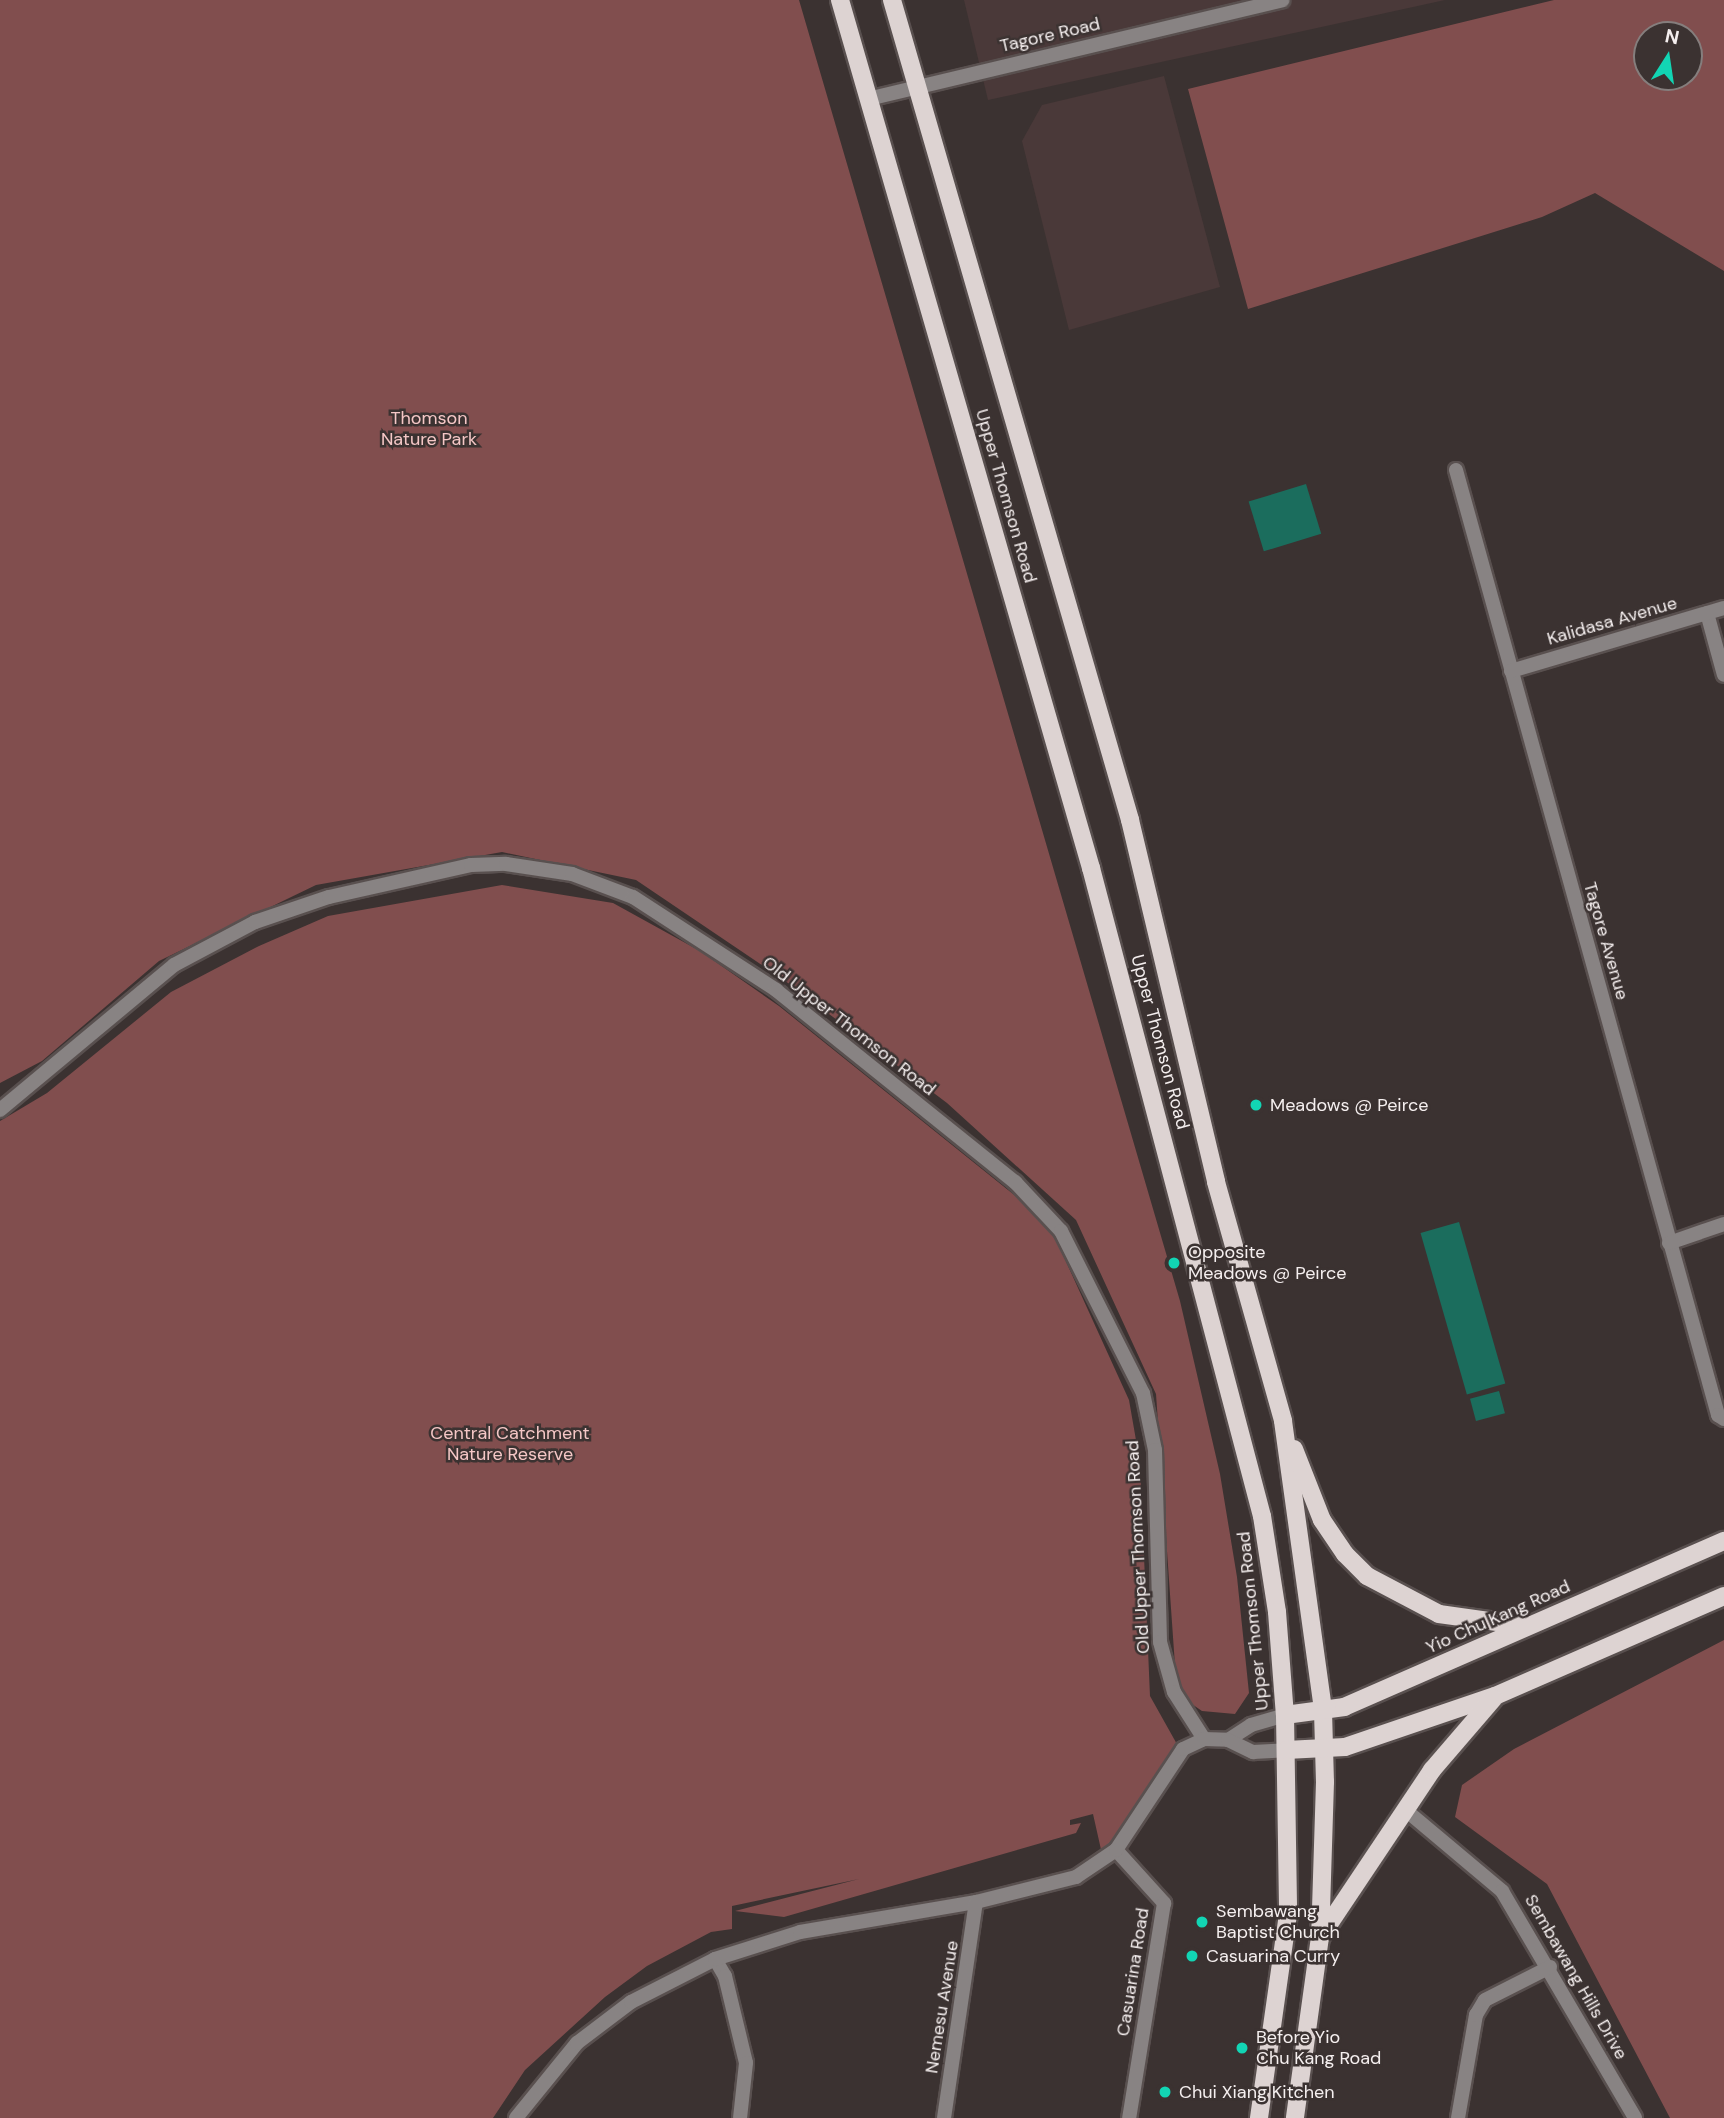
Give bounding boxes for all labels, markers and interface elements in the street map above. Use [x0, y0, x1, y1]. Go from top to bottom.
street label: Tagore Road [998, 13, 1102, 57]
north arrow [1633, 21, 1703, 91]
text: N [1663, 23, 1681, 51]
street label: Upper Thomson Road [971, 407, 1041, 585]
park label: Thomson Nature Park [381, 408, 477, 450]
street label: Kalidasa Avenue [1545, 592, 1679, 650]
street label: Tagore Avenue [1579, 880, 1633, 1002]
street label: Old Upper Thomson Road [758, 952, 940, 1100]
street label: Upper Thomson Road [1126, 952, 1194, 1132]
place label: Meadows @ Peirce [1270, 1094, 1429, 1116]
marker: Meadows @ Peirce [1248, 1097, 1264, 1113]
place label: Opposite Meadows @ Peirce [1188, 1242, 1347, 1284]
marker: Opposite Meadows @ Peirce [1166, 1255, 1182, 1271]
park label: Central Catchment Nature Reserve [430, 1423, 590, 1466]
street label: Old Upper Thomson Road [1122, 1440, 1154, 1654]
street label: Upper Thomson Road [1233, 1530, 1273, 1712]
street label: Yio Chu Kang Road [1423, 1575, 1573, 1659]
street label: Sembawang Hills Drive [1520, 1891, 1632, 2063]
place label: Sembawang Baptist Church [1216, 1901, 1340, 1944]
street label: Casuarina Road [1112, 1906, 1154, 2038]
marker: Sembawang Baptist Church [1194, 1914, 1210, 1930]
street label: Nemesu Avenue [921, 1939, 963, 2075]
place label: Casuarina Curry [1206, 1945, 1340, 1967]
marker: Casuarina Curry [1184, 1948, 1200, 1964]
place label: Before Yio Chu Kang Road [1256, 2027, 1381, 2070]
marker: Before Yio Chu Kang Road [1234, 2040, 1250, 2056]
place label: Chui Xiang Kitchen [1179, 2081, 1335, 2103]
marker: Chui Xiang Kitchen [1157, 2084, 1173, 2100]

